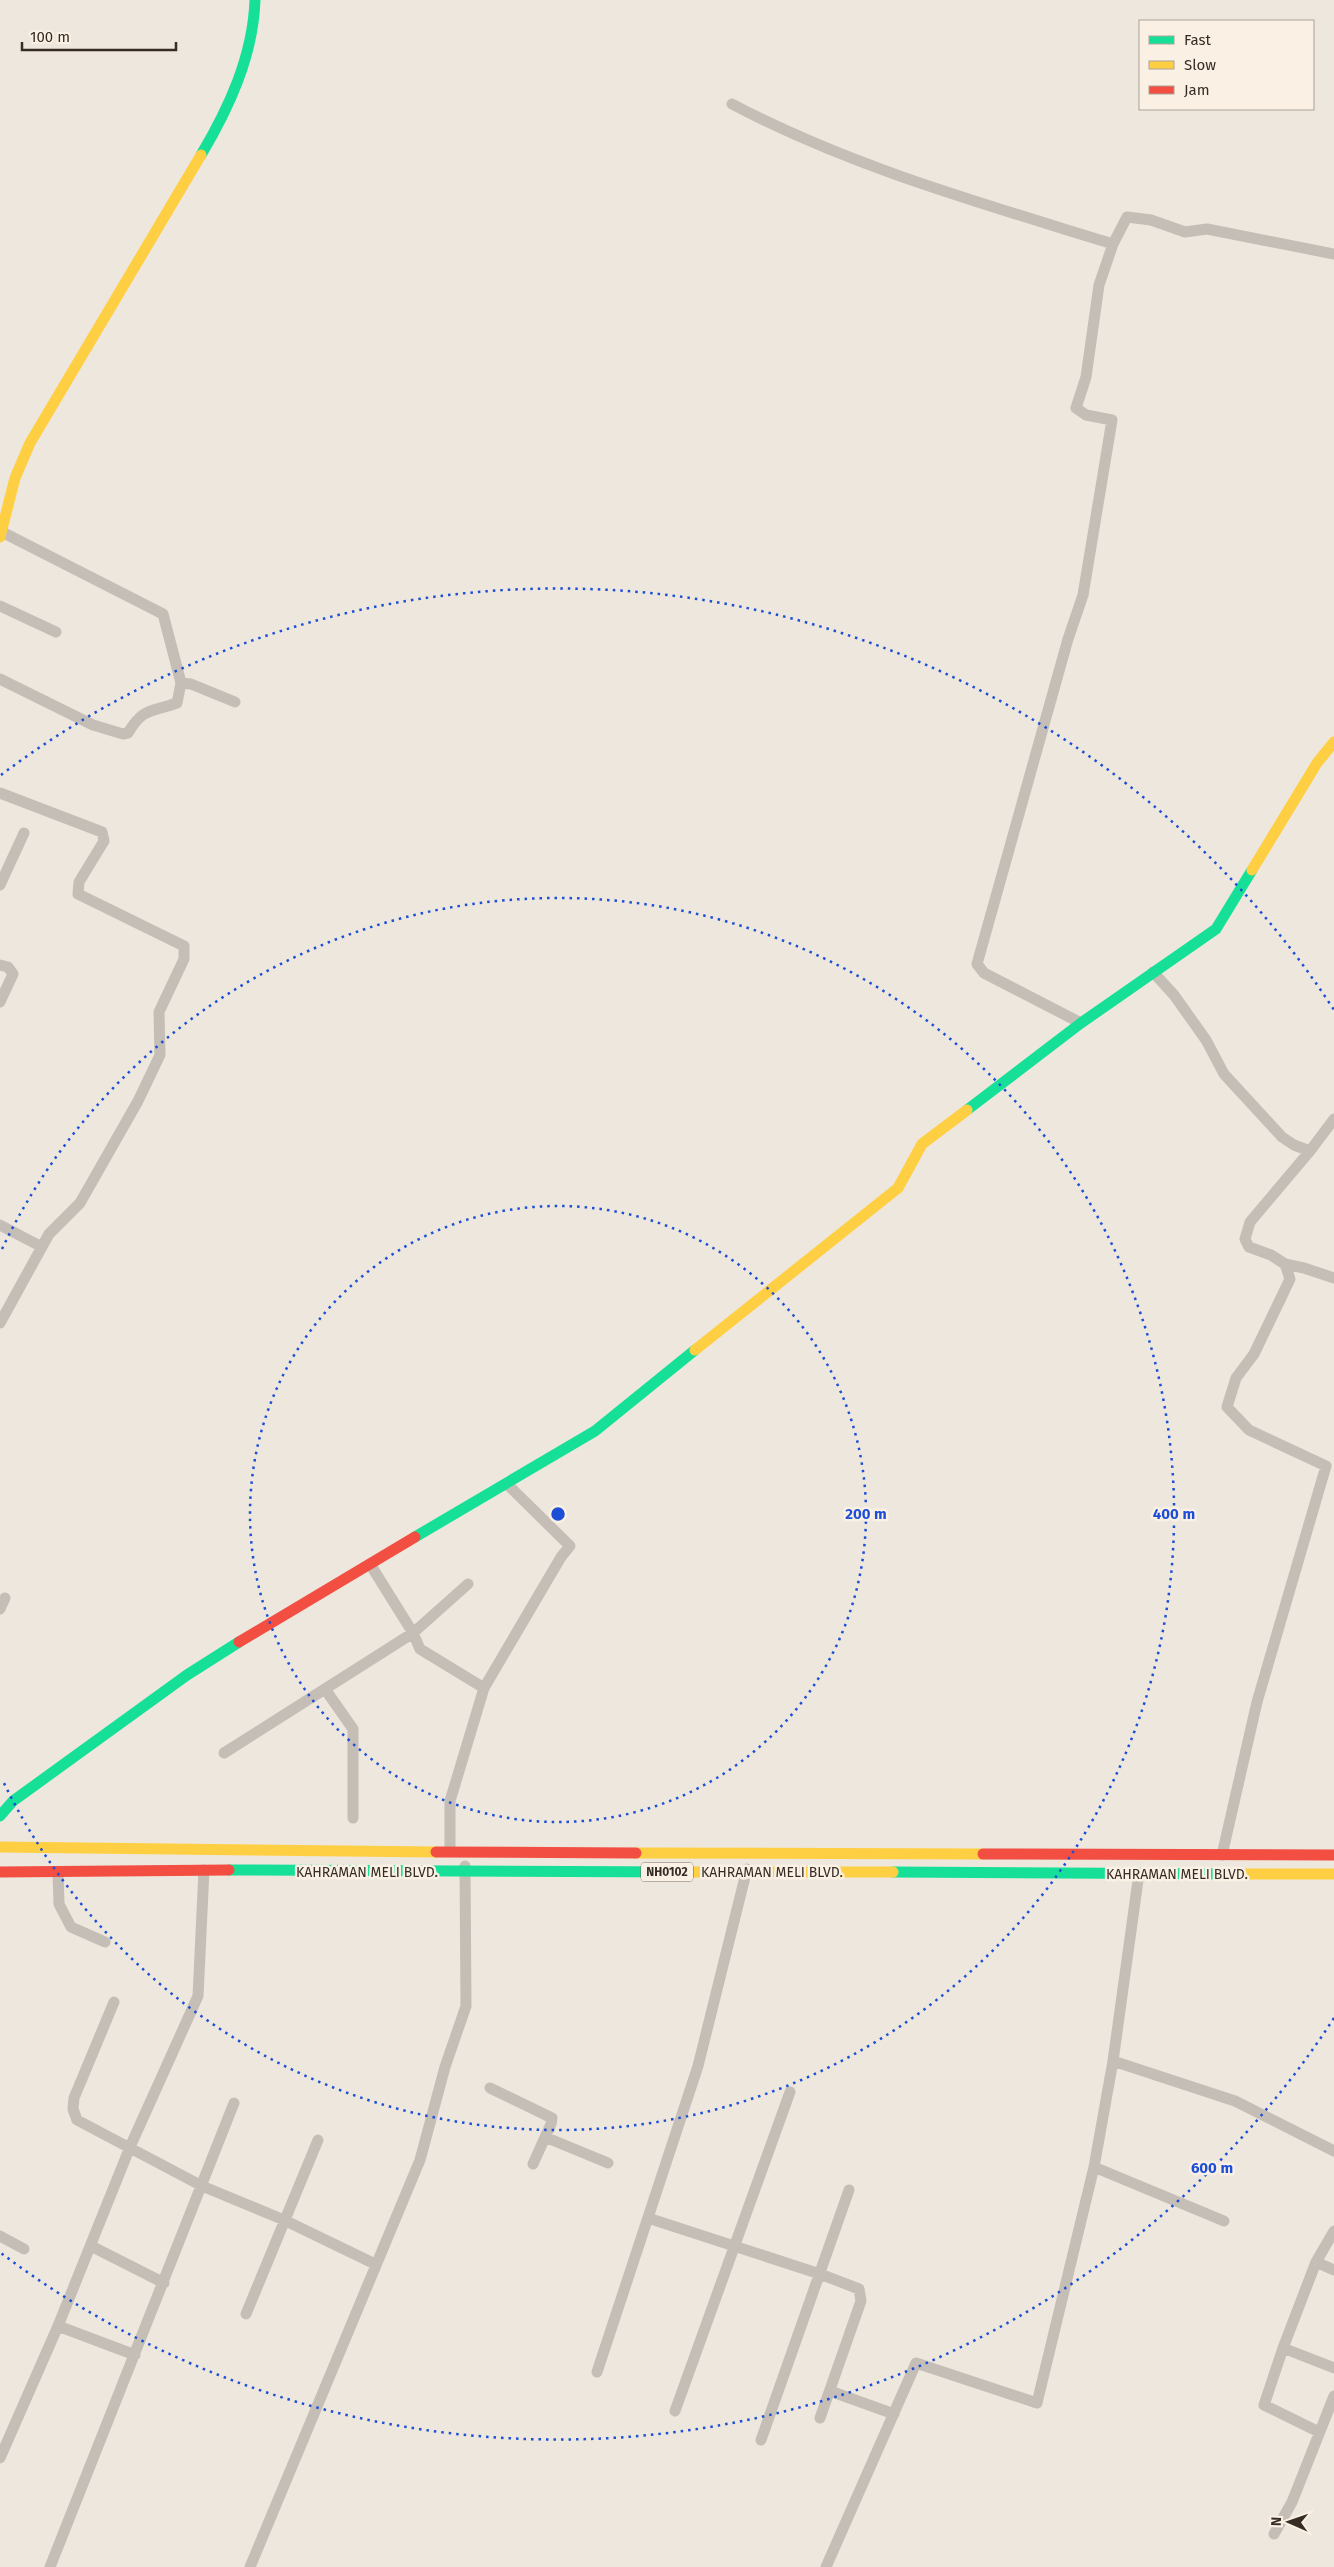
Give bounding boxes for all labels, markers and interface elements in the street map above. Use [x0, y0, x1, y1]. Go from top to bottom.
scale bar [22, 20, 176, 52]
legend [1139, 20, 1314, 110]
text: 100 m [30, 28, 70, 46]
text: Fast [1184, 31, 1211, 49]
text: Slow [1184, 56, 1216, 74]
text: Jam [1184, 81, 1210, 99]
centre of rings [549, 1505, 567, 1523]
text: 200 m [845, 1505, 887, 1523]
text: 400 m [1153, 1505, 1195, 1523]
road number: NH0102 [641, 1862, 693, 1881]
street label: KAHRAMAN MELI BLVD. [296, 1864, 438, 1881]
street label: KAHRAMAN MELI BLVD. [701, 1864, 843, 1881]
street label: KAHRAMAN MELI BLVD. [1106, 1866, 1248, 1883]
text: 600 m [1191, 2159, 1233, 2177]
north arrow [1264, 2497, 1314, 2547]
text: N [1268, 2517, 1285, 2527]

